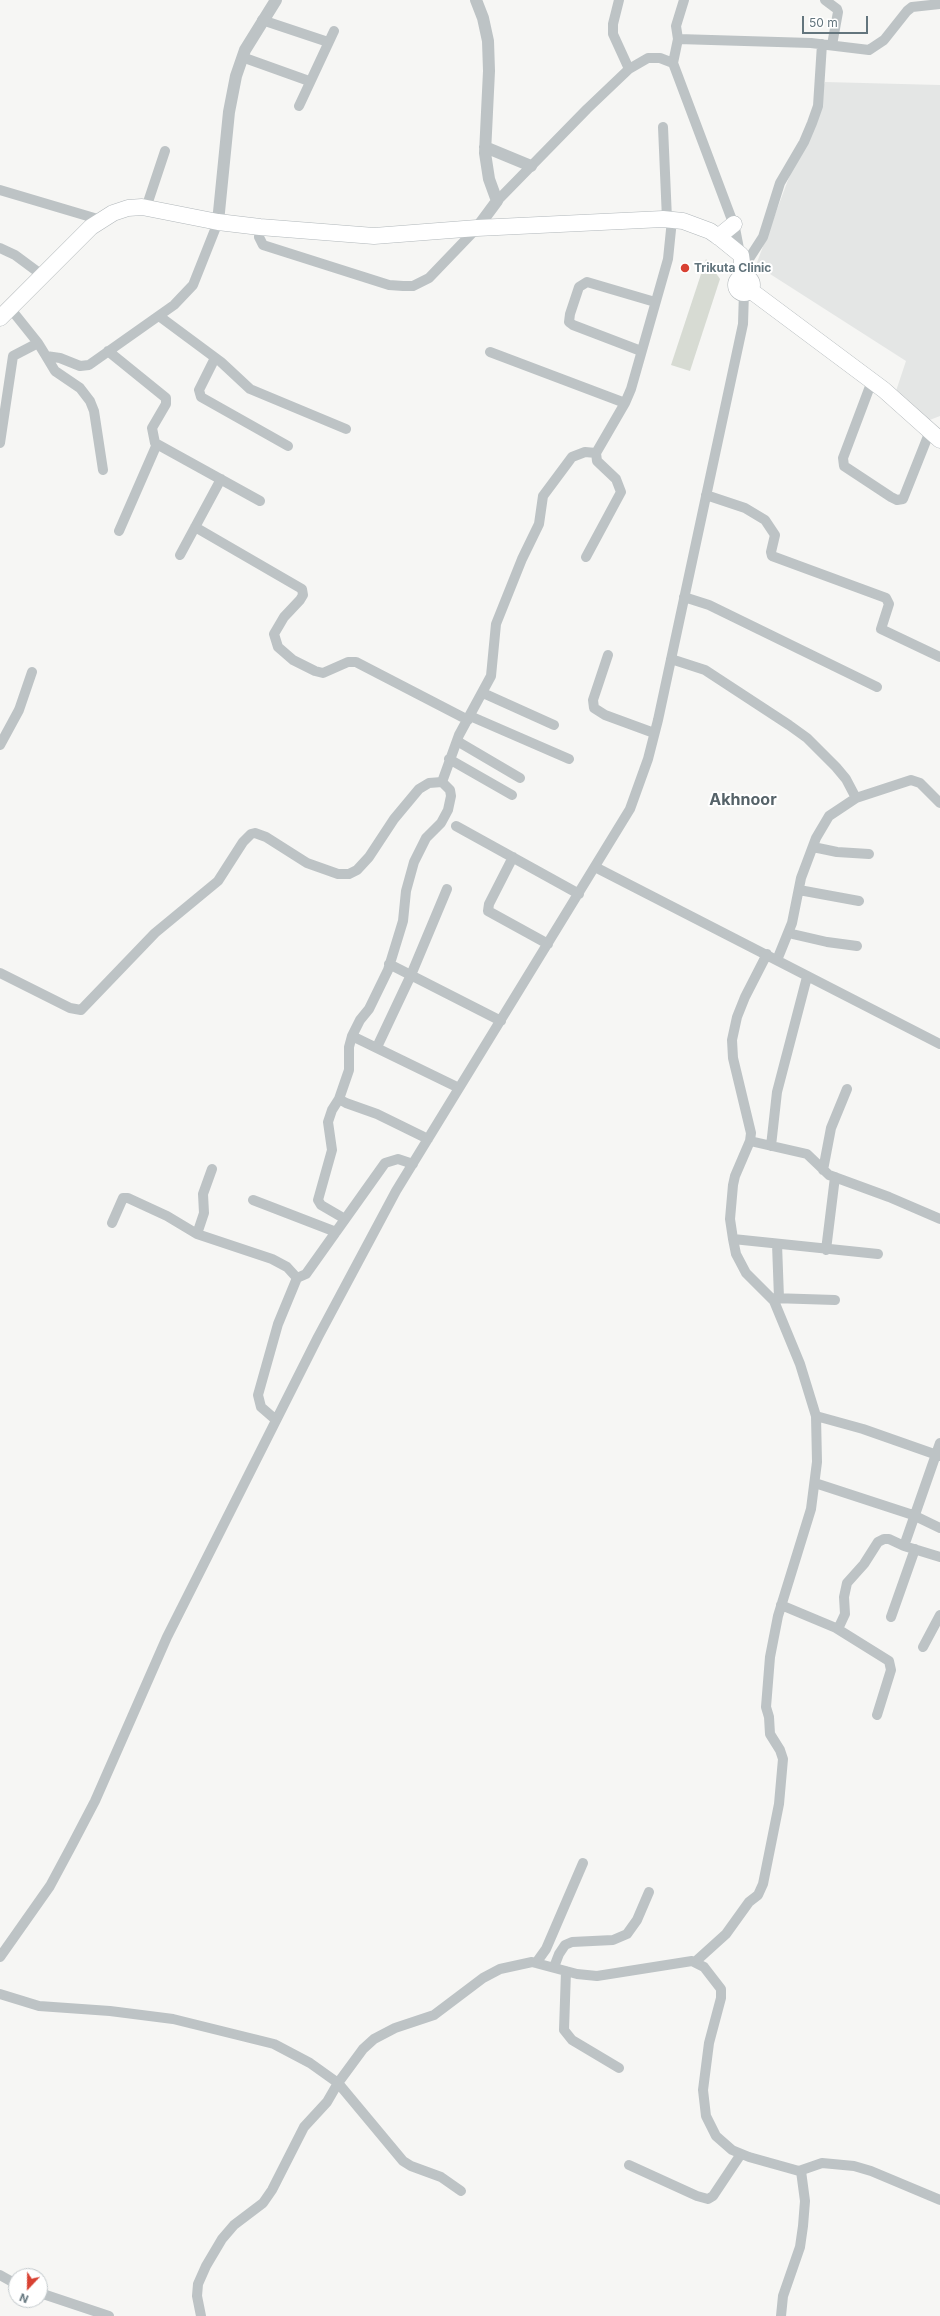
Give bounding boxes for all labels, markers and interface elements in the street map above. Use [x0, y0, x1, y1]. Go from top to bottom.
scale bar [804, 8, 870, 34]
text: 50 m [809, 15, 838, 30]
place label: Trikuta Clinic [694, 261, 771, 275]
marker: Trikuta Clinic [679, 262, 691, 274]
district label: Akhnoor [709, 790, 777, 810]
north arrow [8, 2268, 48, 2308]
text: N [17, 2290, 30, 2306]

